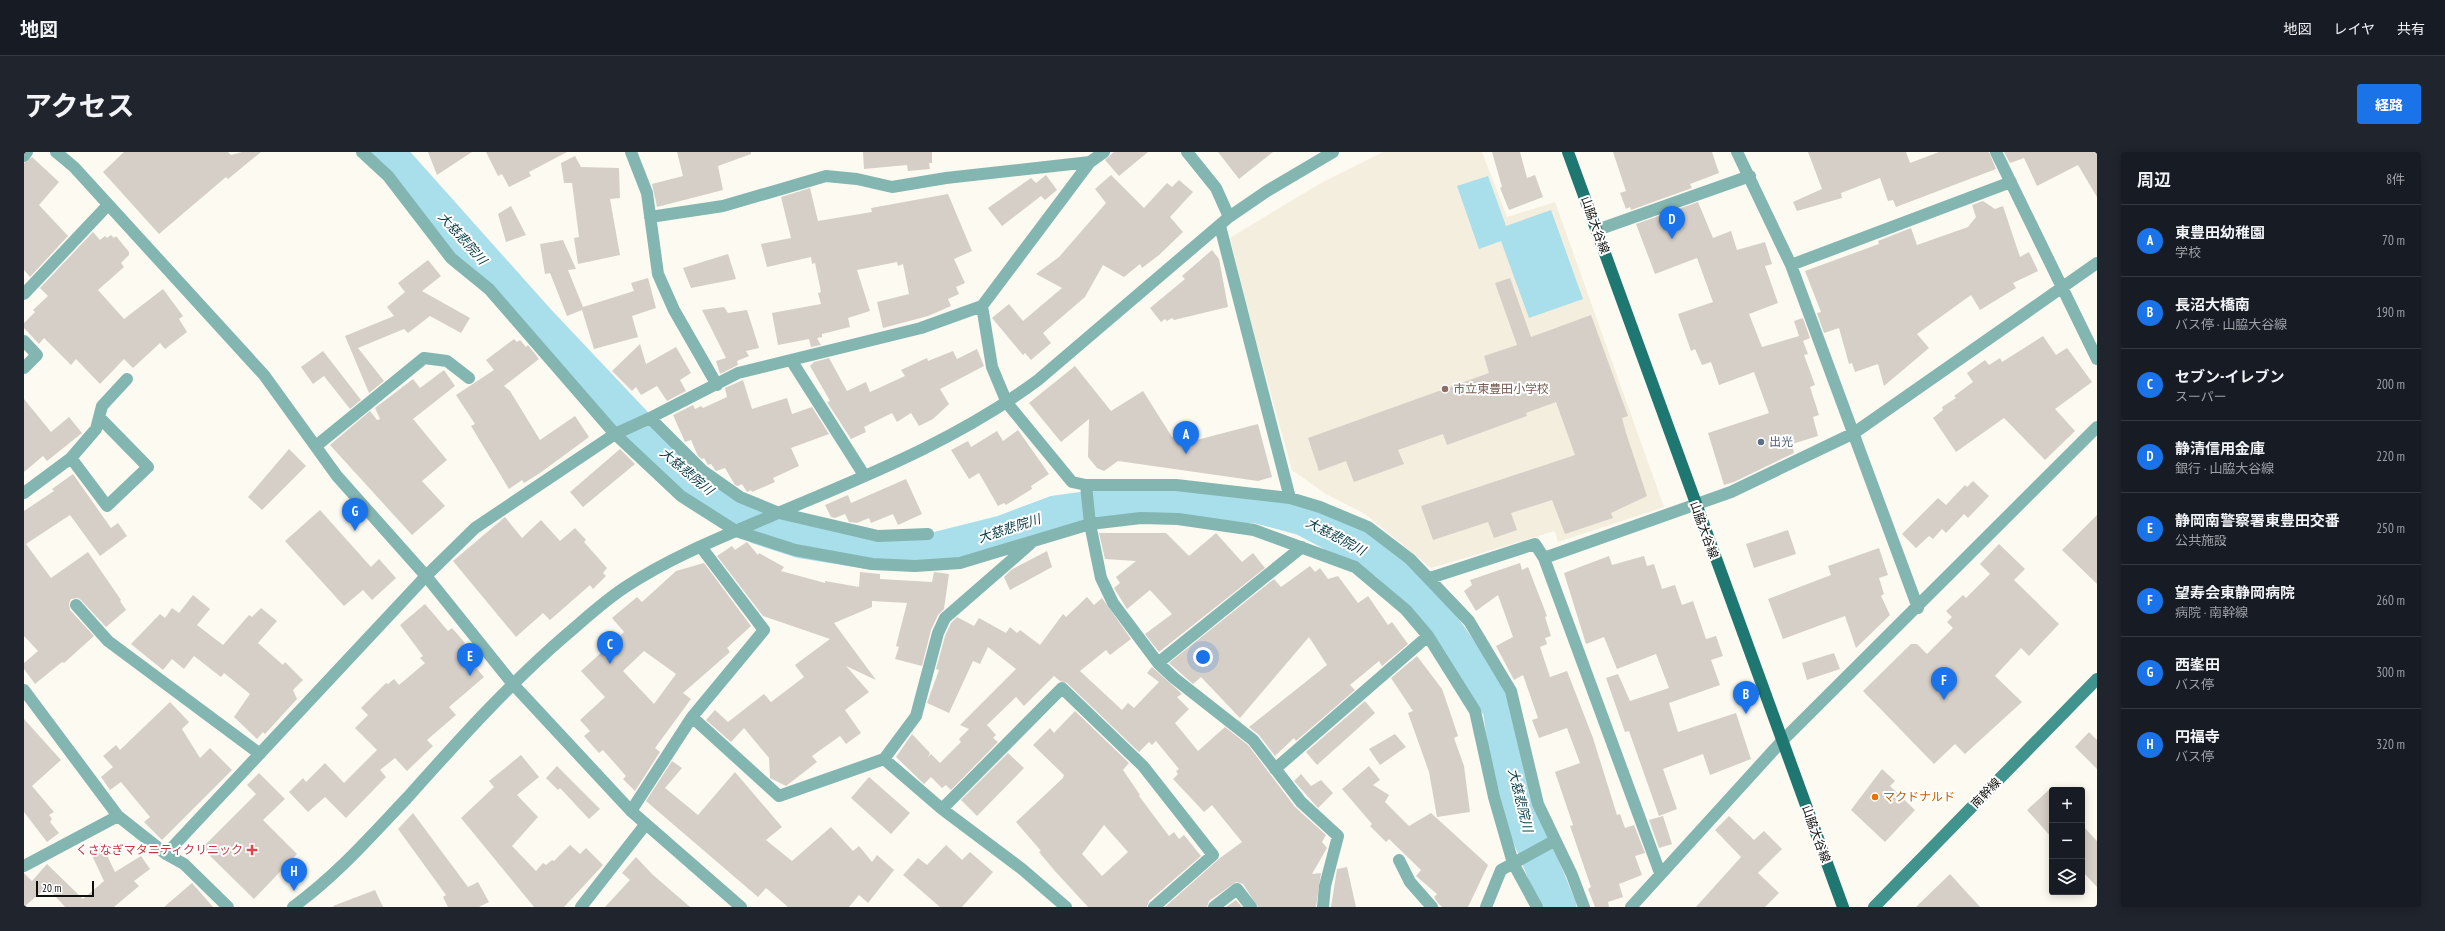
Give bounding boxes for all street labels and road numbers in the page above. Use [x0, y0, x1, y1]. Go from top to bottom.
street label: 山脇大谷線 [1578, 194, 1613, 256]
street label: 山脇大谷線 [1687, 499, 1722, 561]
street label: 南幹線 [1968, 774, 2004, 811]
street label: 山脇大谷線 [1799, 803, 1834, 865]

